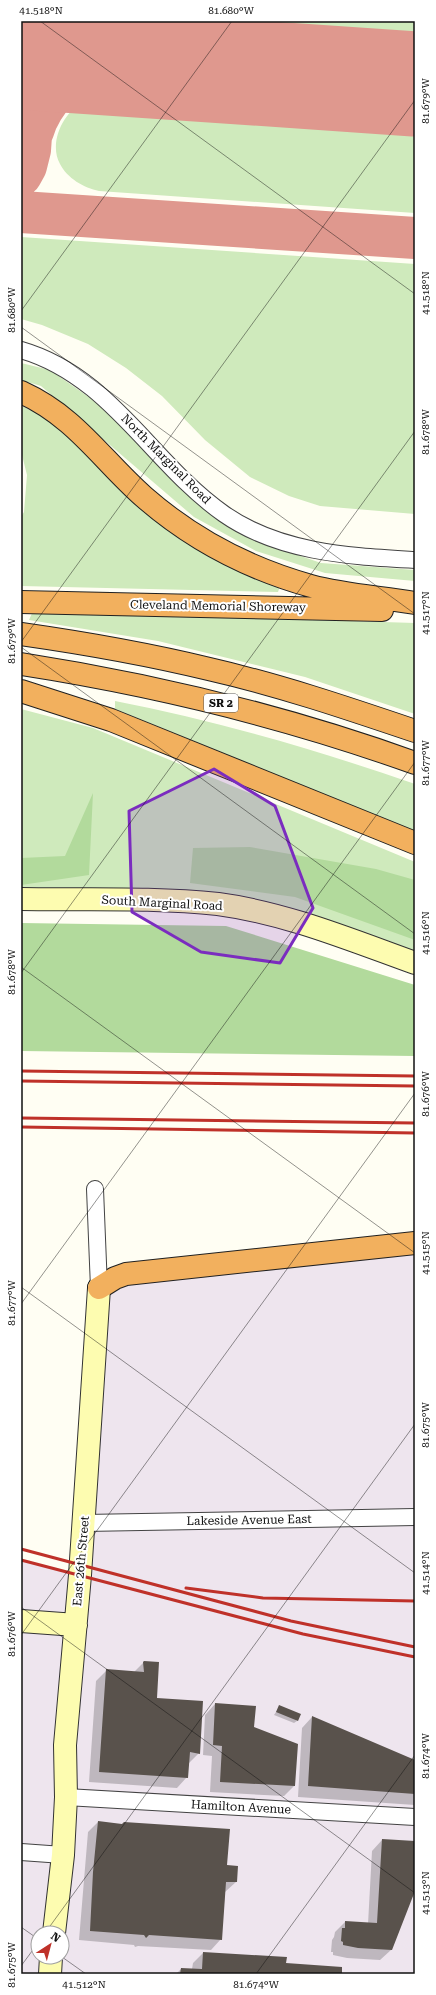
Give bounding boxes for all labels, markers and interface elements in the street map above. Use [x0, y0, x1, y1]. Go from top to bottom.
text: 41.518°N [19, 5, 63, 16]
text: 81.680°W [208, 5, 255, 16]
text: 81.679°W [420, 77, 431, 124]
text: 41.518°N [420, 271, 431, 315]
text: 81.680°W [6, 286, 17, 333]
text: 81.678°W [420, 408, 431, 455]
street label: North Marginal Road [118, 411, 214, 507]
text: 41.517°N [420, 591, 431, 635]
street label: Cleveland Memorial Shoreway [130, 597, 307, 615]
text: 81.679°W [6, 617, 17, 664]
road number: SR 2 [204, 694, 238, 712]
text: 81.677°W [420, 739, 431, 786]
street label: South Marginal Road [101, 893, 223, 913]
text: 41.516°N [420, 911, 431, 955]
text: 81.678°W [6, 948, 17, 995]
text: 81.676°W [420, 1070, 431, 1117]
text: 41.515°N [420, 1231, 431, 1275]
text: 81.677°W [6, 1279, 17, 1326]
text: 81.675°W [420, 1401, 431, 1448]
street label: Lakeside Avenue East [186, 1512, 312, 1528]
street label: East 26th Street [70, 1515, 92, 1607]
text: 41.514°N [420, 1551, 431, 1595]
text: 81.676°W [6, 1610, 17, 1657]
text: 81.674°W [420, 1732, 431, 1779]
street label: Hamilton Avenue [191, 1797, 292, 1817]
text: 41.513°N [420, 1871, 431, 1915]
north arrow [30, 1925, 70, 1965]
text: N [48, 1930, 63, 1945]
text: 81.675°W [6, 1941, 17, 1988]
text: 41.512°N [62, 1979, 106, 1990]
text: 81.674°W [233, 1979, 280, 1990]

